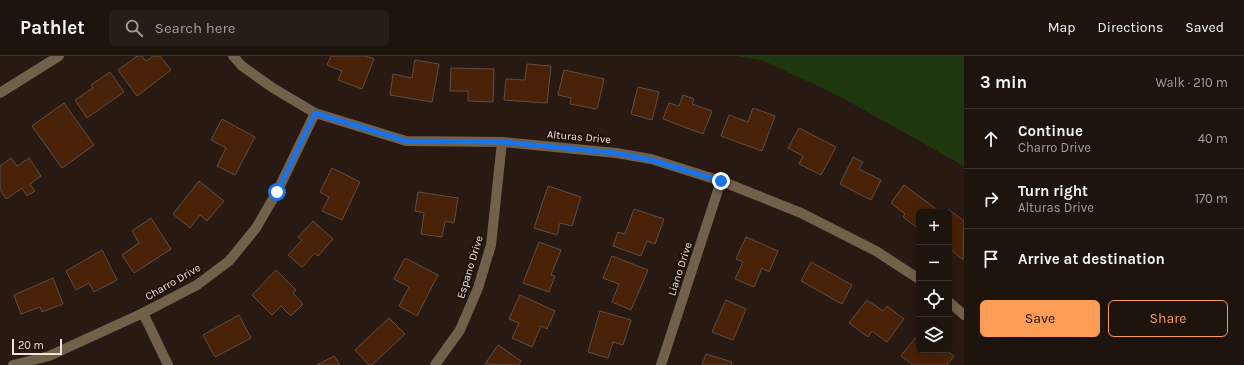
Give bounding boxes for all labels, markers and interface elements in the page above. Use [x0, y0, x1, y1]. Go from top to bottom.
search box [109, 10, 389, 46]
text: Pathlet [20, 17, 85, 39]
icon: search [123, 17, 145, 39]
text: Search here [155, 19, 236, 37]
text: Map [1048, 19, 1076, 36]
text: Directions [1098, 19, 1163, 36]
text: Saved [1185, 19, 1224, 36]
text: 3 min [980, 72, 1027, 92]
text: Walk · 210 m [1155, 75, 1228, 90]
text: Continue [1018, 122, 1083, 140]
street label: Alturas Drive [546, 128, 612, 146]
icon: ahead [980, 128, 1002, 150]
text: 40 m [1198, 131, 1228, 146]
text: Charro Drive [1018, 140, 1091, 155]
route end [712, 172, 730, 190]
text: Turn right [1018, 182, 1088, 200]
route start [268, 183, 286, 201]
icon: right [980, 188, 1002, 210]
text: 170 m [1195, 191, 1228, 206]
text: Alturas Drive [1018, 200, 1094, 215]
map controls [916, 209, 952, 353]
button: + [916, 209, 952, 245]
street label: Espano Drive [454, 233, 486, 300]
street label: Liano Drive [665, 240, 695, 297]
button: − [916, 245, 952, 281]
icon: arrive [980, 248, 1002, 270]
text: Arrive at destination [1018, 250, 1165, 268]
street label: Charro Drive [143, 261, 203, 303]
button: locate [916, 281, 952, 317]
button: Save [980, 300, 1100, 337]
button: Share [1108, 300, 1228, 337]
button: layers [916, 317, 952, 353]
scale bar [12, 337, 62, 356]
text: 20 m [18, 339, 44, 352]

